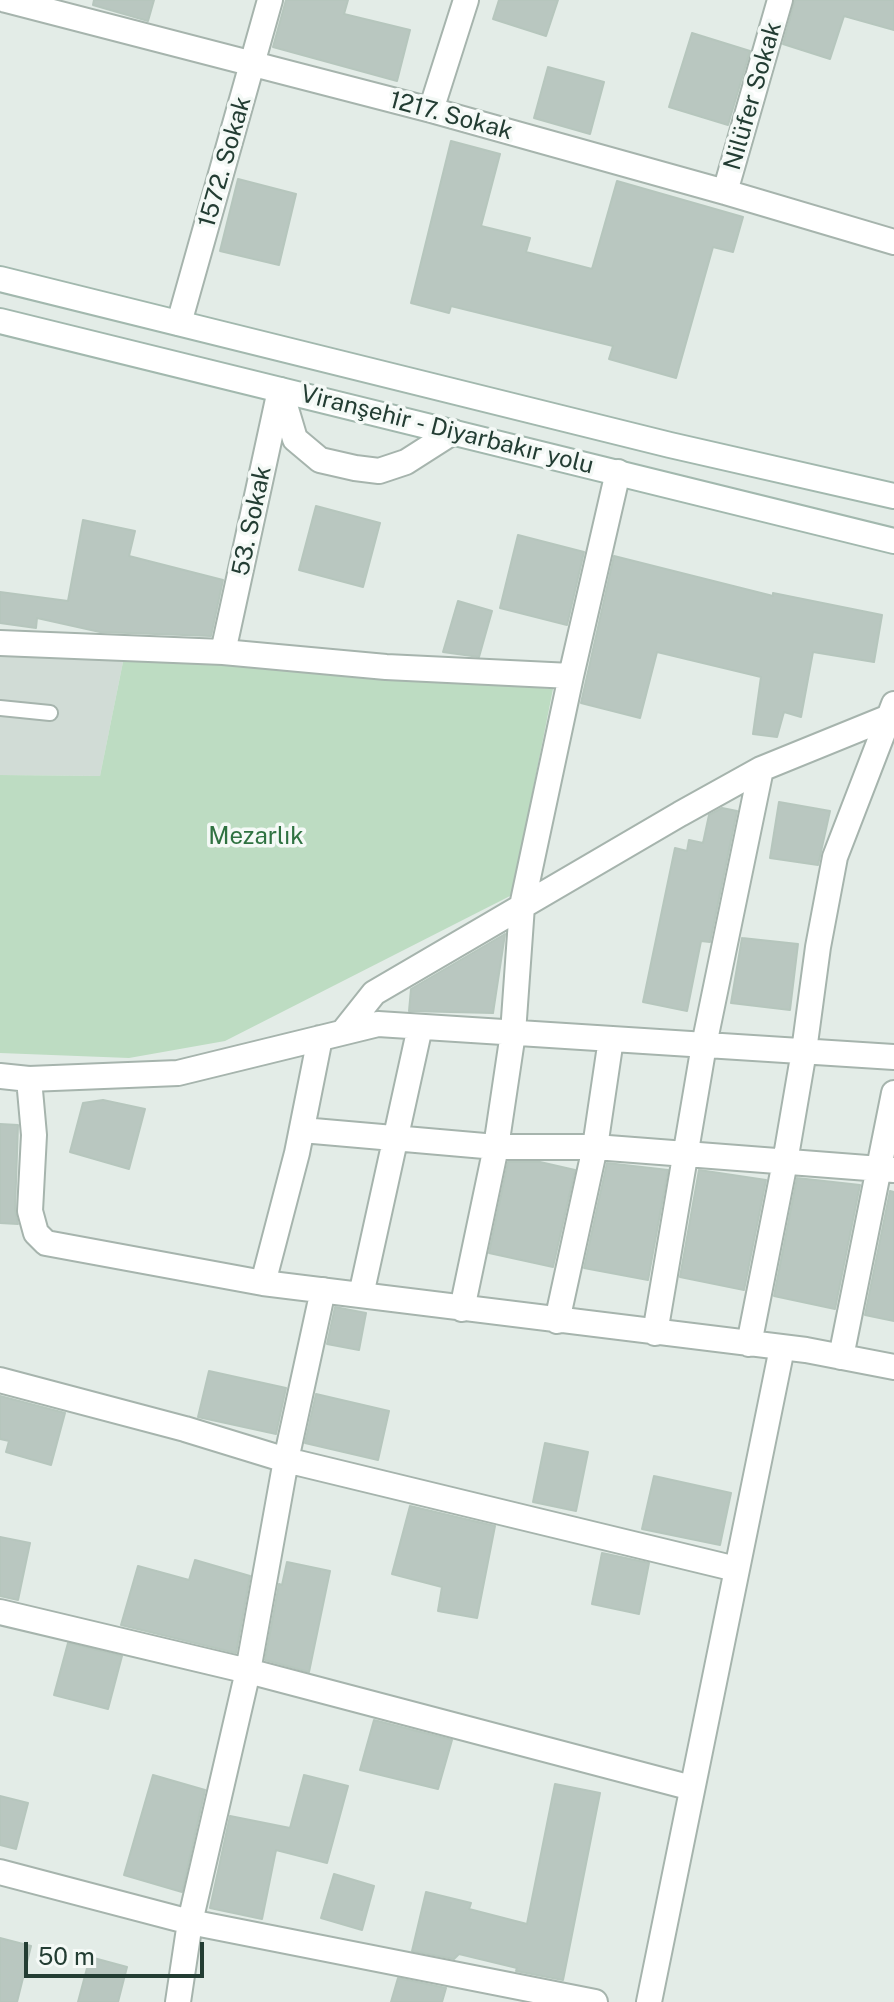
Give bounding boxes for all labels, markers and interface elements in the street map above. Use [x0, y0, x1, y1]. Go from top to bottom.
street label: Nilüfer Sokak [718, 19, 788, 173]
street label: 1217. Sokak [386, 86, 516, 146]
street label: 1572. Sokak [193, 93, 257, 231]
street label: Viranşehir - Diyarbakır yolu [298, 380, 596, 480]
street label: 53. Sokak [226, 464, 278, 578]
park label: Mezarlık [208, 823, 304, 851]
scale bar [28, 1926, 208, 1976]
text: 50 m [38, 1942, 95, 1970]

